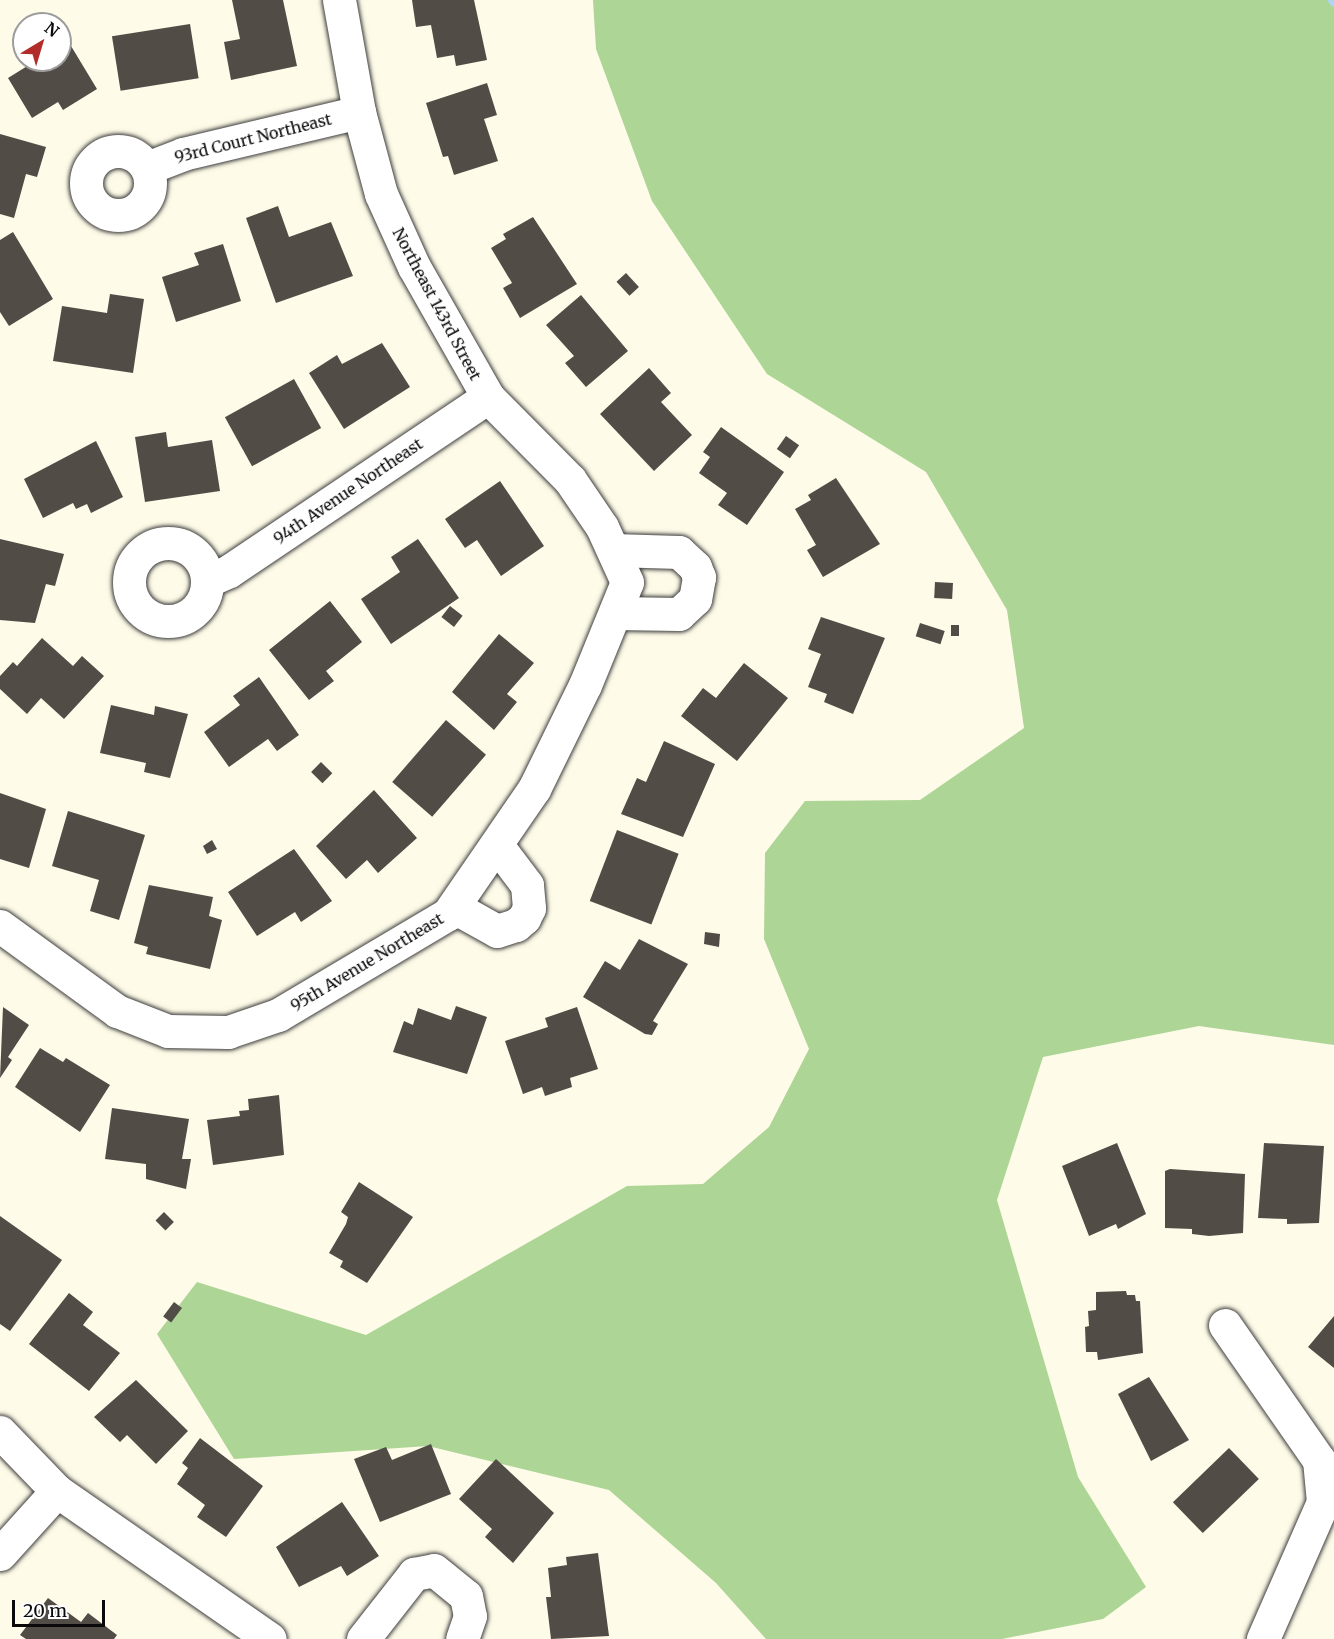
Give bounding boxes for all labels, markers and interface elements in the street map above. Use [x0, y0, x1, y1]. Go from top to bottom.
north arrow [12, 12, 72, 72]
text: N [41, 18, 63, 41]
street label: 93rd Court Northeast [172, 109, 334, 167]
street label: Northeast 143rd Street [389, 225, 485, 383]
street label: 94th Avenue Northeast [270, 434, 426, 548]
street label: 95th Avenue Northeast [287, 909, 447, 1015]
scale bar [15, 1588, 108, 1626]
text: 20 m [23, 1599, 67, 1622]

